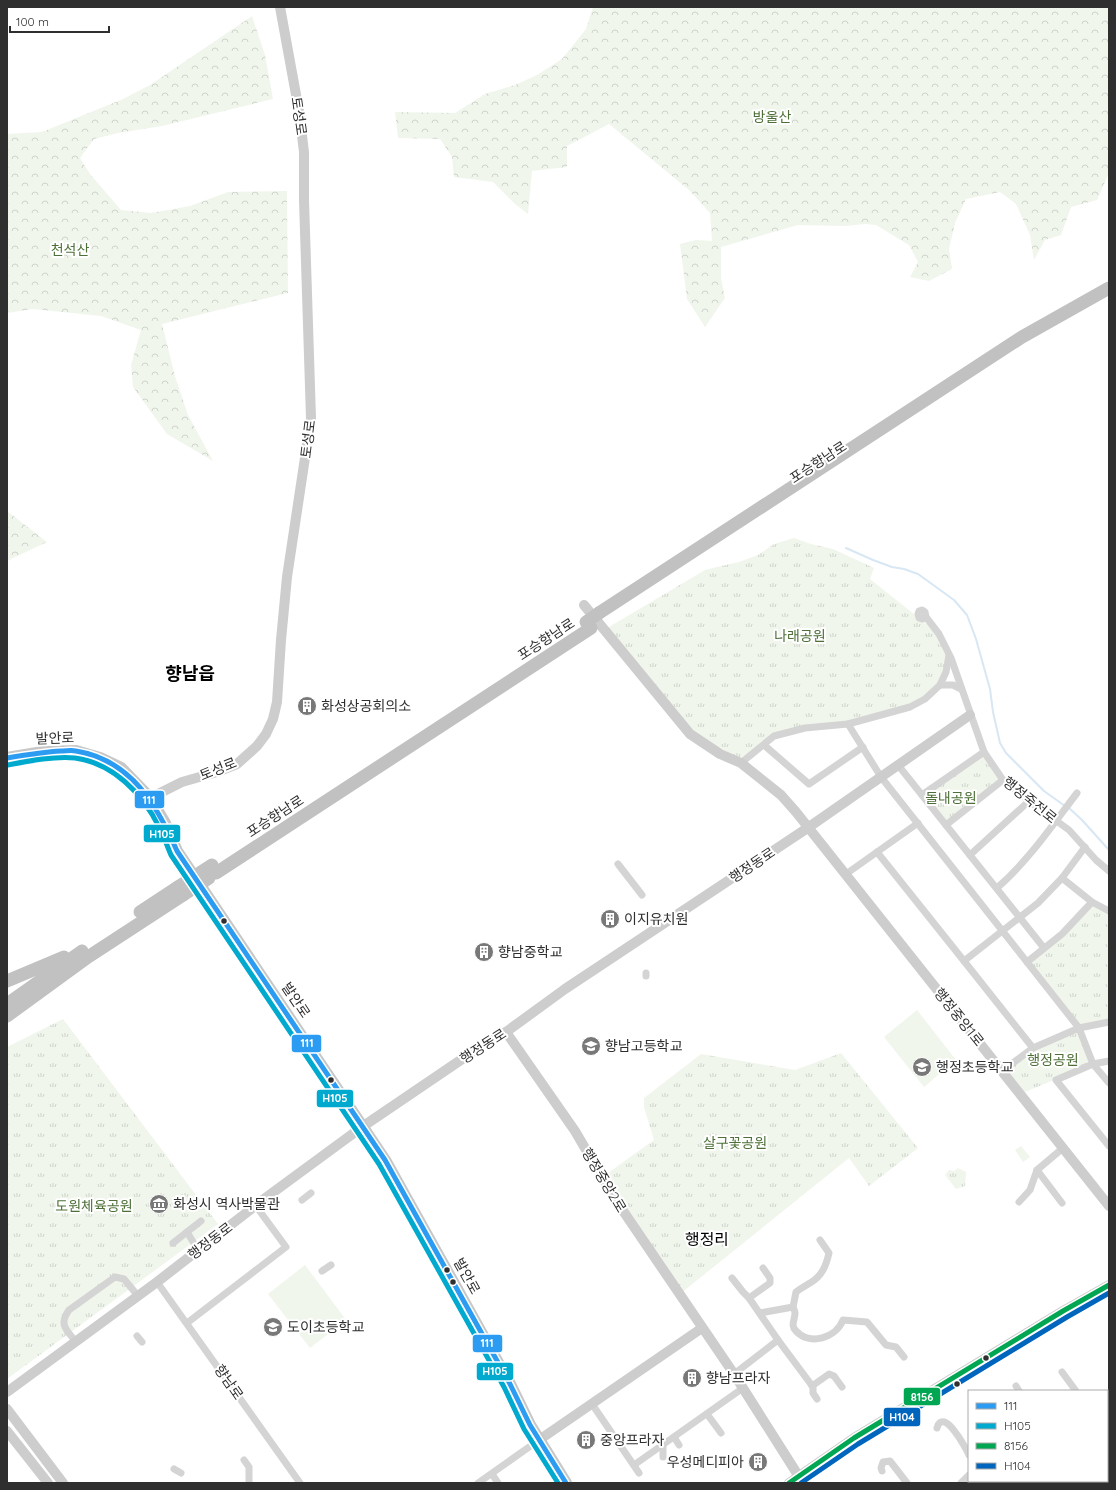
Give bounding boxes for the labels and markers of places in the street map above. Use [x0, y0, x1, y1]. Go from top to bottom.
building icon: 화성상공회의소 [296, 695, 318, 717]
place label: 화성상공회의소 [321, 697, 411, 715]
building icon: 이지유치원 [599, 908, 621, 930]
place label: 이지유치원 [624, 910, 688, 928]
unlabelled marker [219, 916, 229, 926]
building icon: 향남중학교 [473, 941, 495, 963]
place label: 향남중학교 [498, 943, 563, 961]
school or university icon: 향남고등학교 [580, 1035, 602, 1057]
place label: 향남고등학교 [605, 1037, 682, 1055]
school or university icon: 행정초등학교 [911, 1056, 933, 1078]
place label: 행정초등학교 [936, 1058, 1013, 1076]
unlabelled marker [326, 1075, 336, 1085]
museum icon: 화성시 역사박물관 [148, 1193, 170, 1215]
place label: 화성시 역사박물관 [173, 1195, 280, 1213]
unlabelled marker [442, 1265, 452, 1275]
unlabelled marker [448, 1277, 458, 1287]
school or university icon: 도이초등학교 [262, 1316, 284, 1338]
place label: 도이초등학교 [287, 1318, 364, 1336]
unlabelled marker [981, 1353, 991, 1363]
building icon: 향남프라자 [681, 1367, 703, 1389]
place label: 향남프라자 [706, 1369, 771, 1387]
unlabelled marker [952, 1379, 962, 1389]
building icon: 중앙프라자 [575, 1429, 597, 1451]
place label: 중앙프라자 [600, 1431, 665, 1449]
building icon: 우성메디피아 [747, 1451, 769, 1473]
place label: 우성메디피아 [667, 1453, 744, 1471]

